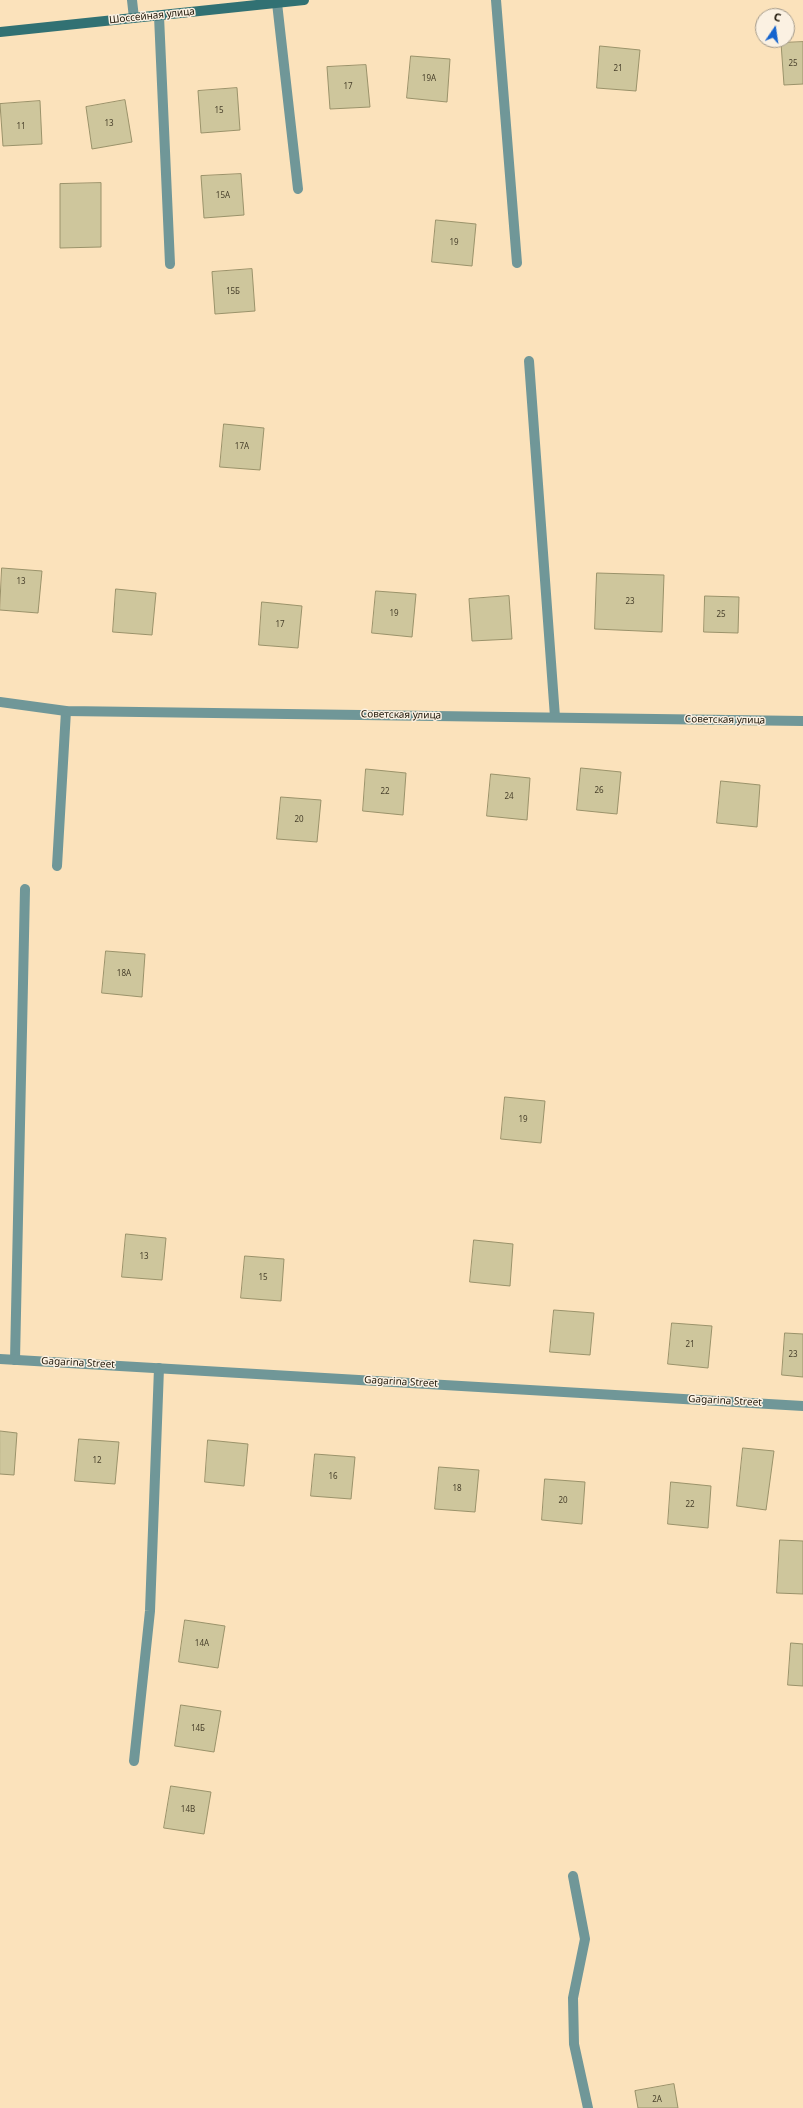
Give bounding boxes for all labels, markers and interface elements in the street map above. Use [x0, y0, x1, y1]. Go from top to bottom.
street label: Шоссейная улица [109, 6, 195, 26]
north arrow [755, 8, 795, 48]
text: С [772, 9, 783, 25]
house number: 25 [788, 59, 798, 69]
house number: 21 [613, 64, 623, 74]
house number: 19А [422, 74, 436, 84]
house number: 17 [343, 82, 353, 92]
house number: 15 [214, 106, 224, 116]
house number: 13 [104, 119, 114, 129]
house number: 11 [16, 122, 26, 132]
house number: 15А [216, 191, 230, 201]
house number: 19 [449, 238, 459, 248]
house number: 15Б [226, 287, 240, 297]
house number: 17А [235, 442, 249, 452]
house number: 13 [16, 577, 26, 587]
house number: 23 [625, 597, 635, 607]
house number: 19 [389, 609, 399, 619]
house number: 25 [716, 610, 726, 620]
house number: 17 [275, 620, 285, 630]
street label: Советская улица [361, 708, 441, 722]
street label: Советская улица [685, 713, 765, 727]
house number: 26 [594, 786, 604, 796]
house number: 22 [380, 787, 390, 797]
house number: 24 [504, 792, 514, 802]
house number: 20 [294, 815, 304, 825]
house number: 18А [117, 969, 131, 979]
house number: 19 [518, 1115, 528, 1125]
house number: 13 [139, 1252, 149, 1262]
house number: 15 [258, 1273, 268, 1283]
house number: 21 [685, 1340, 695, 1350]
house number: 23 [788, 1350, 798, 1360]
street label: Gagarina Street [41, 1355, 115, 1371]
street label: Gagarina Street [364, 1374, 438, 1390]
street label: Gagarina Street [688, 1393, 762, 1409]
house number: 12 [92, 1456, 102, 1466]
house number: 16 [328, 1472, 338, 1482]
house number: 18 [452, 1484, 462, 1494]
house number: 20 [558, 1496, 568, 1506]
house number: 22 [685, 1500, 695, 1510]
house number: 14А [195, 1639, 209, 1649]
house number: 14Б [191, 1724, 205, 1734]
house number: 14В [181, 1805, 195, 1815]
house number: 2А [652, 2095, 662, 2105]

